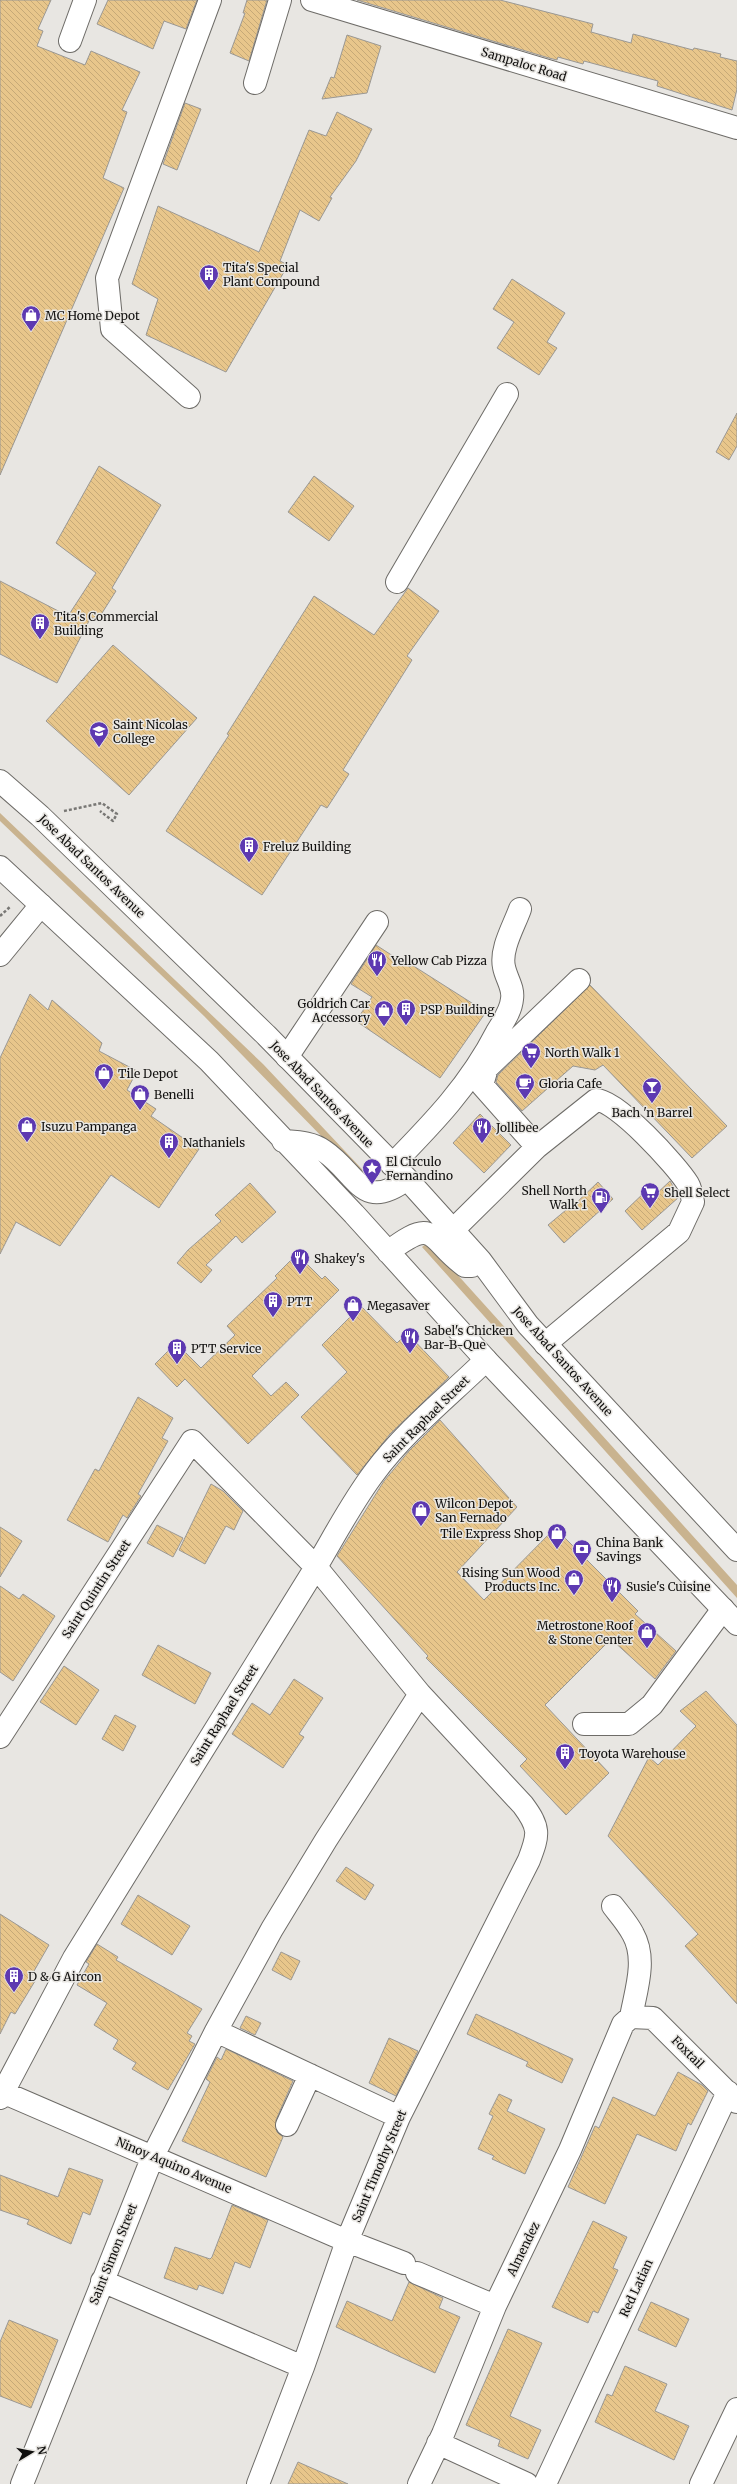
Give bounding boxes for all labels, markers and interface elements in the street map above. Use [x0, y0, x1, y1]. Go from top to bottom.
street label: Sampaloc Road [479, 44, 569, 84]
place label: Tita's Special Plant Compound [223, 260, 320, 289]
building icon: Tita's Special Plant Compound [198, 263, 220, 291]
shop icon: MC Home Depot [20, 304, 42, 332]
place label: MC Home Depot [45, 308, 140, 323]
place label: Tita's Commercial Building [54, 609, 159, 638]
building icon: Tita's Commercial Building [29, 612, 51, 640]
place label: Saint Nicolas College [113, 717, 188, 746]
school or university icon: Saint Nicolas College [88, 720, 110, 748]
street label: Jose Abad Santos Avenue [35, 811, 148, 921]
building icon: Freluz Building [238, 835, 260, 863]
place label: Freluz Building [263, 839, 352, 854]
restaurant icon: Yellow Cab Pizza [366, 949, 388, 977]
place label: Yellow Cab Pizza [390, 953, 488, 968]
place label: Goldrich Car Accessory [298, 996, 371, 1025]
building icon: PSP Building [395, 998, 417, 1026]
shop icon: Goldrich Car Accessory [373, 999, 395, 1027]
place label: PSP Building [420, 1002, 495, 1017]
street label: Jose Abad Santos Avenue [267, 1037, 377, 1150]
supermarket icon: North Walk 1 [520, 1041, 542, 1069]
place label: North Walk 1 [545, 1045, 620, 1060]
shop icon: Tile Depot [93, 1062, 115, 1090]
place label: Tile Depot [118, 1066, 178, 1081]
cafe icon: Gloria Cafe [514, 1072, 536, 1100]
place label: Gloria Cafe [539, 1076, 602, 1091]
bar icon: Bach 'n Barrel [641, 1076, 663, 1104]
shop icon: Benelli [129, 1083, 151, 1111]
place label: Benelli [154, 1087, 194, 1102]
place label: Bach 'n Barrel [612, 1105, 693, 1120]
shop icon: Isuzu Pampanga [16, 1115, 38, 1143]
restaurant icon: Jollibee [471, 1116, 493, 1144]
place label: Isuzu Pampanga [41, 1119, 137, 1134]
place label: Jollibee [495, 1120, 538, 1135]
building icon: Nathaniels [158, 1131, 180, 1159]
place label: Nathaniels [183, 1135, 245, 1150]
place label: El Circulo Fernandino [386, 1154, 453, 1183]
place icon: El Circulo Fernandino [361, 1157, 383, 1185]
supermarket icon: Shell Select [639, 1181, 661, 1209]
place label: Shell North Walk 1 [521, 1183, 588, 1212]
place label: Shell Select [664, 1185, 730, 1200]
fuel station icon: Shell North Walk 1 [590, 1186, 612, 1214]
restaurant icon: Shakey's [289, 1247, 311, 1275]
place label: Shakey's [314, 1251, 365, 1266]
building icon: PTT [262, 1290, 284, 1318]
place label: PTT [287, 1294, 313, 1309]
shop icon: Megasaver [342, 1294, 364, 1322]
place label: Megasaver [367, 1298, 430, 1313]
street label: Jose Abad Santos Avenue [509, 1302, 616, 1419]
place label: Sabel's Chicken Bar-B-Que [424, 1323, 513, 1352]
restaurant icon: Sabel's Chicken Bar-B-Que [399, 1326, 421, 1354]
building icon: PTT Service [166, 1337, 188, 1365]
place label: PTT Service [191, 1341, 261, 1356]
street label: Saint Raphael Street [380, 1372, 473, 1465]
place label: Wilcon Depot San Fernado [434, 1496, 513, 1525]
shop icon: Wilcon Depot San Fernado [410, 1499, 432, 1527]
shop icon: Tile Express Shop [546, 1522, 568, 1550]
place label: Tile Express Shop [440, 1526, 543, 1541]
place label: China Bank Savings [596, 1535, 664, 1564]
street label: Saint Quintin Street [58, 1537, 134, 1641]
bank icon: China Bank Savings [571, 1538, 593, 1566]
place label: Rising Sun Wood Products Inc. [462, 1565, 560, 1594]
shop icon: Rising Sun Wood Products Inc. [563, 1568, 585, 1596]
restaurant icon: Susie's Cuisine [601, 1575, 623, 1603]
place label: Susie's Cuisine [626, 1579, 711, 1594]
place label: Metrostone Roof & Stone Center [537, 1618, 634, 1647]
shop icon: Metrostone Roof & Stone Center [636, 1621, 658, 1649]
street label: Saint Raphael Street [187, 1661, 261, 1768]
building icon: Toyota Warehouse [554, 1742, 576, 1770]
place label: Toyota Warehouse [579, 1746, 686, 1761]
building icon: D & G Aircon [3, 1965, 25, 1993]
place label: D & G Aircon [28, 1969, 102, 1984]
street label: Foxtail [669, 2033, 708, 2072]
street label: Saint Timothy Street [349, 2107, 410, 2224]
street label: Ninoy Aquino Avenue [114, 2134, 234, 2196]
street label: Saint Simon Street [86, 2201, 140, 2307]
street label: Almendez [503, 2219, 543, 2280]
street label: Red Latian [616, 2257, 656, 2319]
north arrow [12, 2432, 52, 2472]
text: N [34, 2445, 50, 2456]

